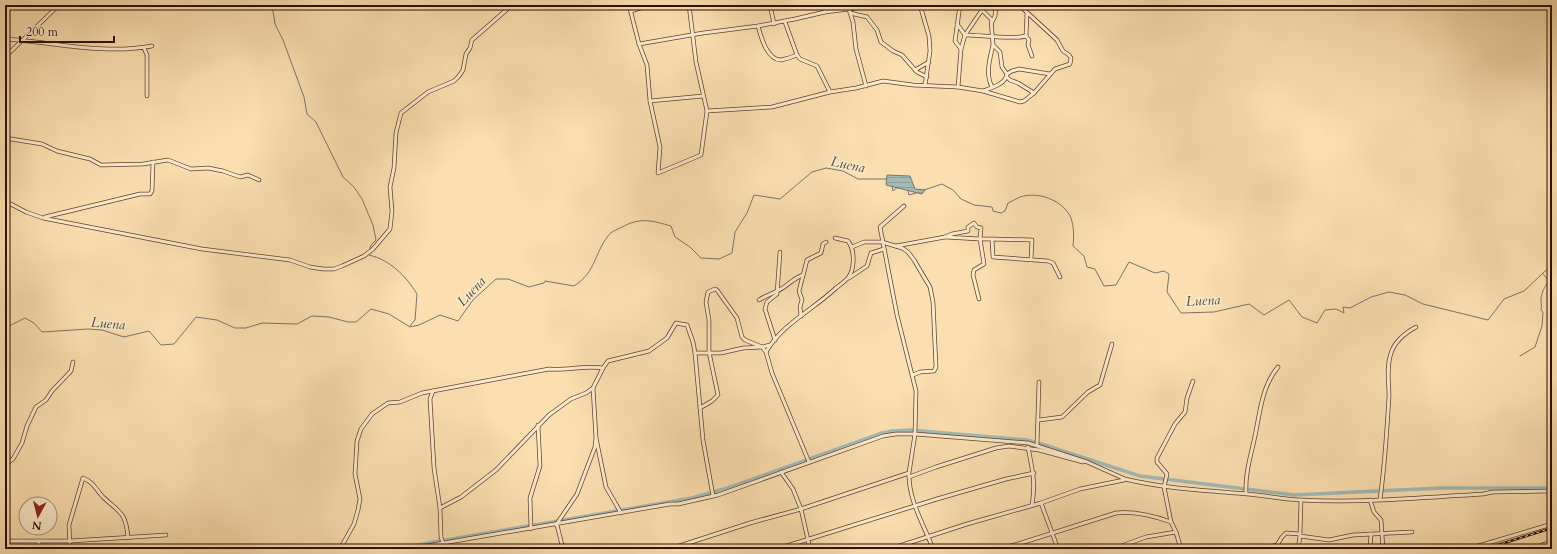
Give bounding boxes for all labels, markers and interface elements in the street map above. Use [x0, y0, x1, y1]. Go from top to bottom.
scale bar [20, 18, 114, 44]
text: 200 m [26, 24, 59, 40]
water label: Luena [829, 152, 867, 177]
water label: Luena [453, 272, 490, 310]
water label: Luena [1185, 290, 1221, 311]
water label: Luena [90, 313, 126, 334]
north arrow [18, 496, 58, 536]
text: N [31, 517, 42, 533]

